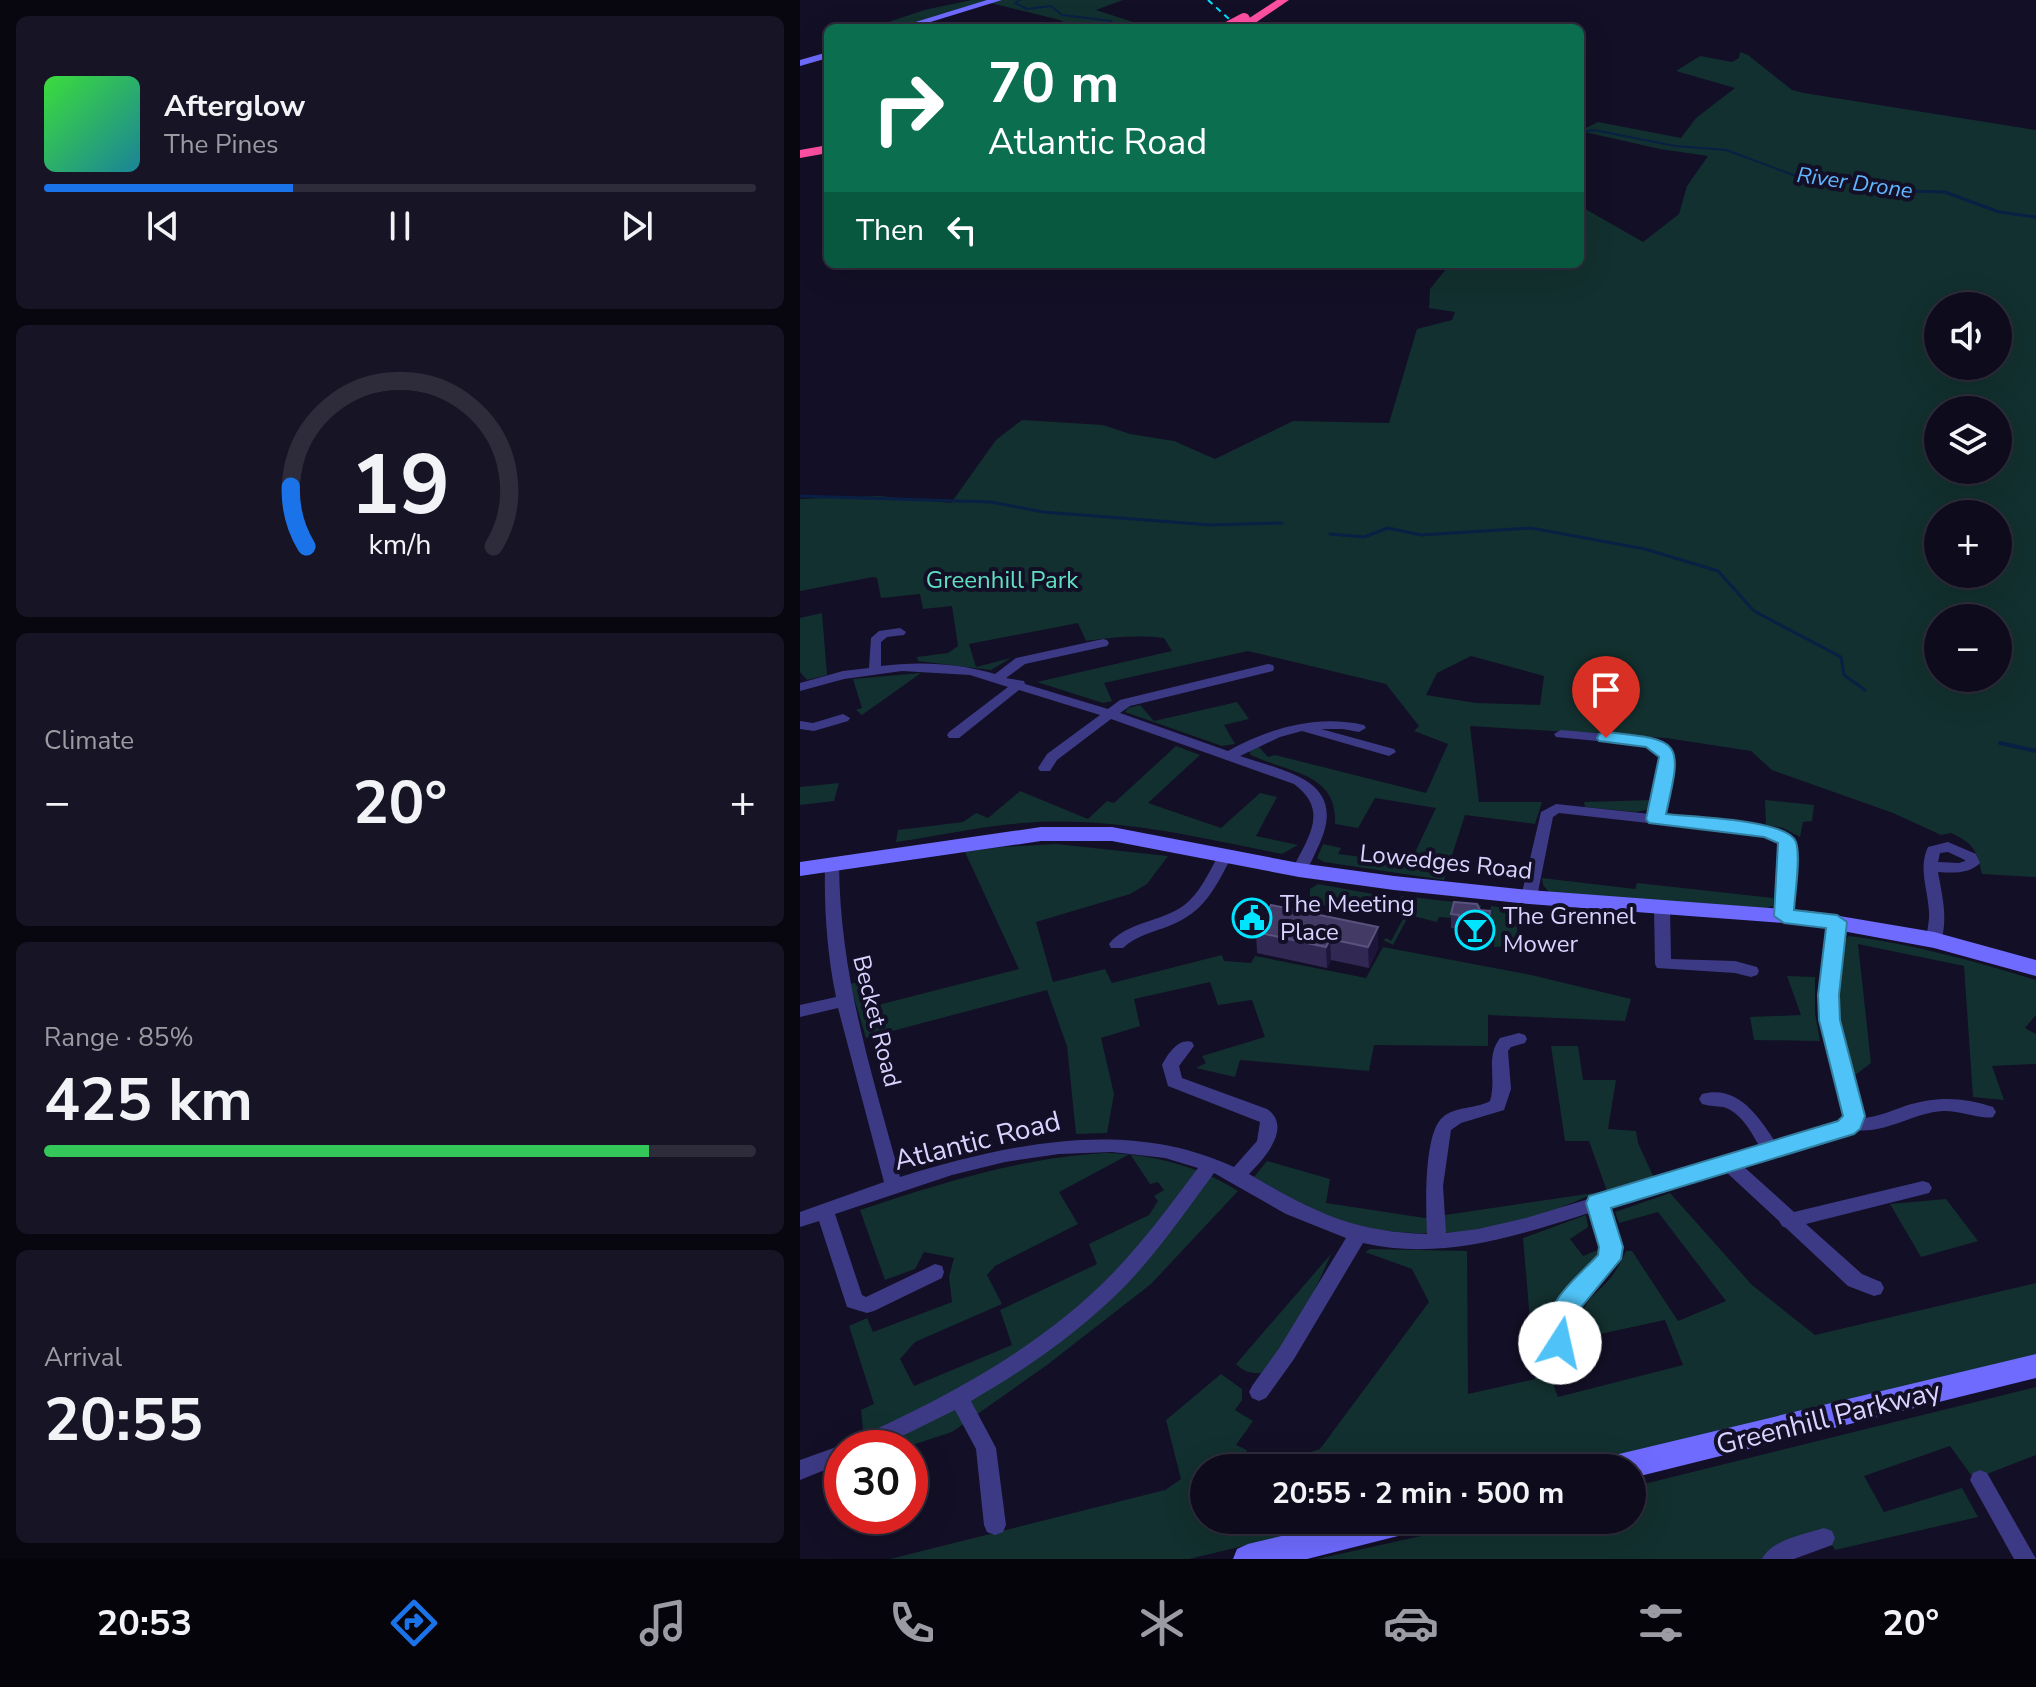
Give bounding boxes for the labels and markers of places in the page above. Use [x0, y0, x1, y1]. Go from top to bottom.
pin [1572, 656, 1640, 738]
place label: The Meeting Place [1280, 888, 1415, 948]
public building icon: The Meeting Place [1231, 897, 1273, 939]
place label: The Grennel Mower [1503, 900, 1636, 960]
bar icon: The Grennel Mower [1454, 909, 1496, 951]

